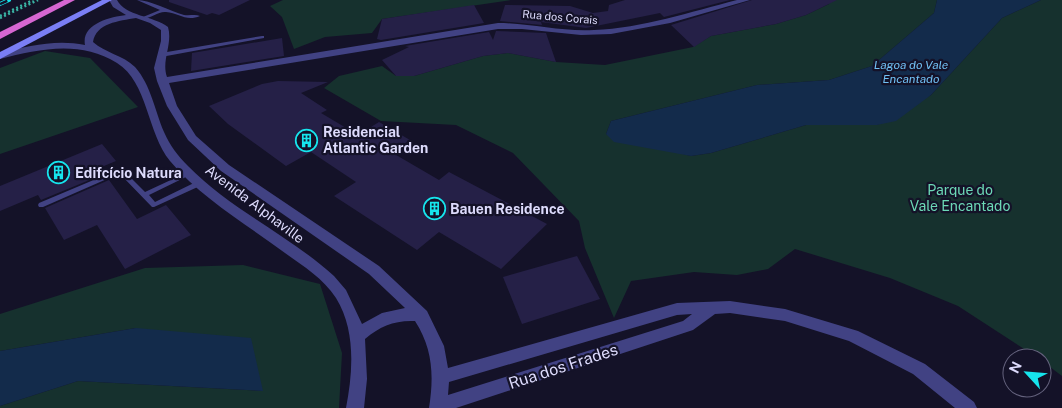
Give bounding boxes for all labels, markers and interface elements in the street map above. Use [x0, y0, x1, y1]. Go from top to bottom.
street label: Rua dos Corais [522, 8, 599, 26]
water label: Lagoa do Vale Encantado [874, 58, 949, 86]
place label: Residencial Atlantic Garden [323, 124, 428, 156]
building icon: Residencial Atlantic Garden [295, 128, 319, 152]
building icon: Edifcício Natura [47, 161, 71, 185]
street label: Avenida Alphaville [202, 162, 308, 246]
place label: Edifcício Natura [75, 165, 182, 181]
park label: Parque do Vale Encantado [910, 182, 1010, 214]
building icon: Bauen Residence [422, 197, 446, 221]
place label: Bauen Residence [450, 201, 565, 217]
street label: Rua dos Frades [506, 340, 620, 393]
north arrow [1002, 348, 1052, 398]
text: N [1006, 359, 1025, 376]

